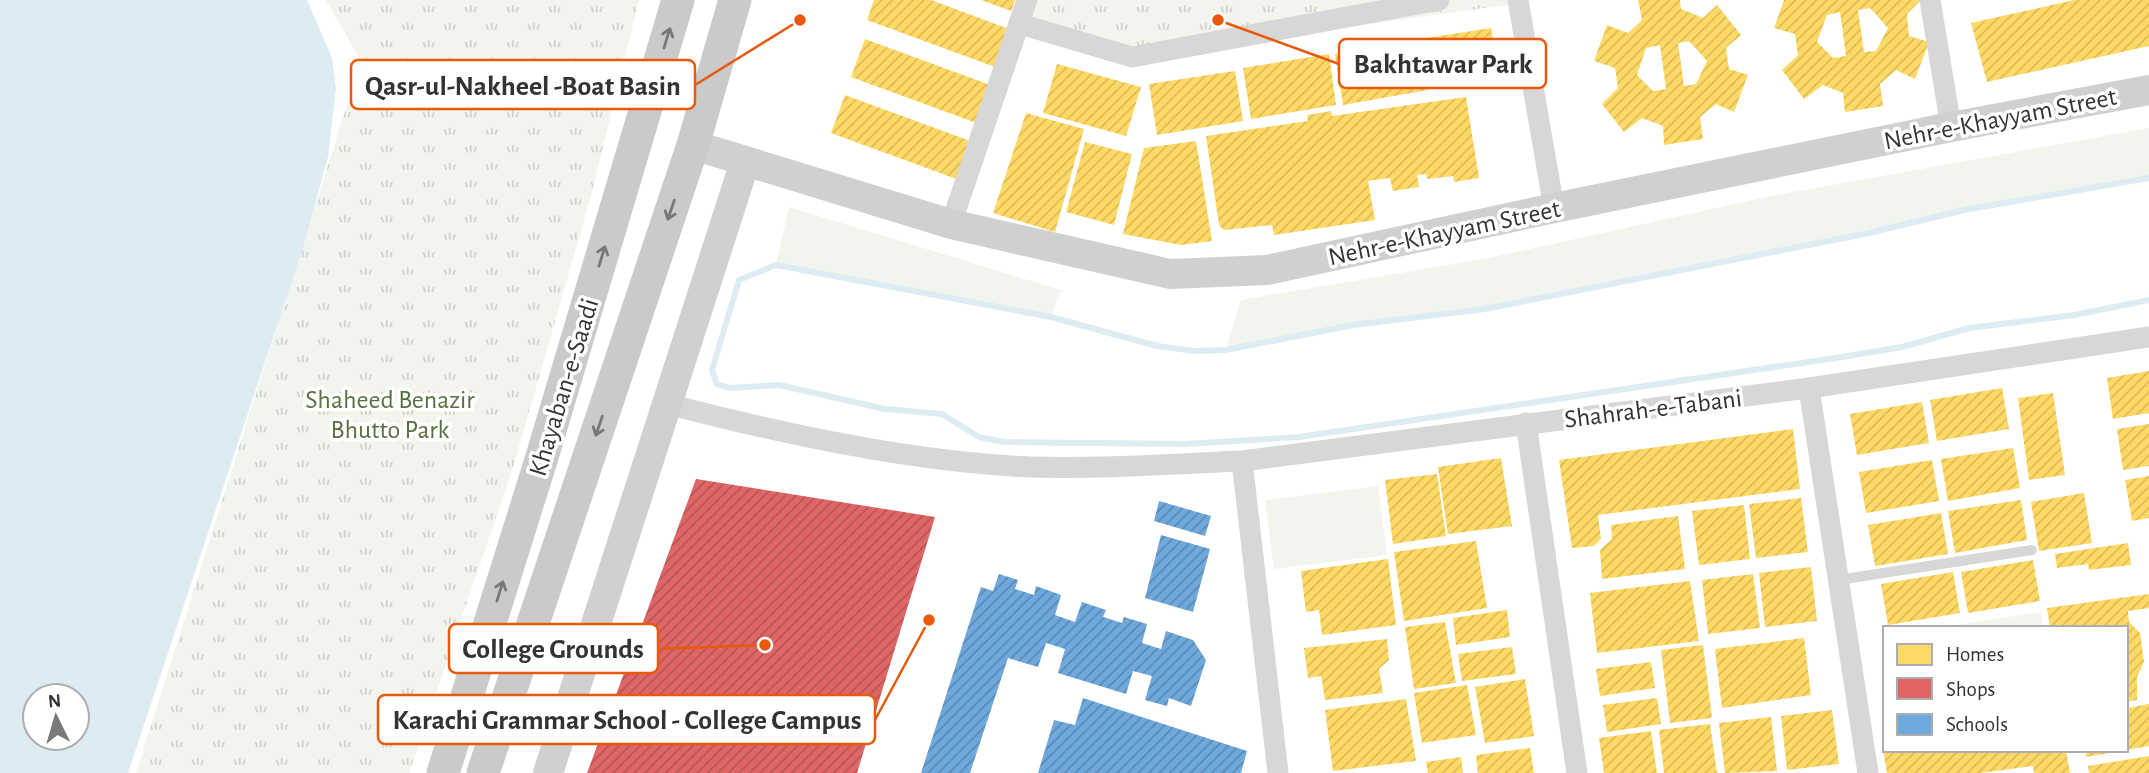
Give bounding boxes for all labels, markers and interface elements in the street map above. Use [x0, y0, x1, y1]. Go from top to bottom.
one-way arrow [661, 27, 674, 49]
callout: Bakhtawar Park [1339, 39, 1546, 88]
text: Bakhtawar Park [1353, 51, 1533, 79]
callout: Qasr-ul-Nakheel -Boat Basin [351, 60, 695, 109]
text: Qasr-ul-Nakheel -Boat Basin [365, 73, 681, 101]
street label: Nehr-e-Khayyam Street [1882, 84, 2119, 154]
street label: Nehr-e-Khayyam Street [1326, 196, 1563, 270]
one-way arrow [664, 199, 677, 221]
one-way arrow [596, 245, 609, 267]
street label: Khayaban-e-Saadi [525, 295, 603, 479]
street label: Shahrah-e-Tabani [1563, 385, 1743, 433]
park label: Shaheed Benazir Bhutto Park [305, 387, 475, 443]
one-way arrow [592, 414, 604, 436]
one-way arrow [494, 580, 507, 602]
callout: College Grounds [449, 624, 658, 673]
legend [1883, 626, 2128, 752]
text: College Grounds [462, 636, 644, 664]
text: Homes [1946, 644, 2004, 665]
text: Shops [1946, 679, 1995, 700]
north arrow [21, 682, 91, 752]
text: N [47, 692, 62, 712]
callout: Karachi Grammar School - College Campus [378, 695, 875, 744]
text: Karachi Grammar School - College Campus [393, 707, 861, 735]
text: Schools [1946, 714, 2008, 735]

